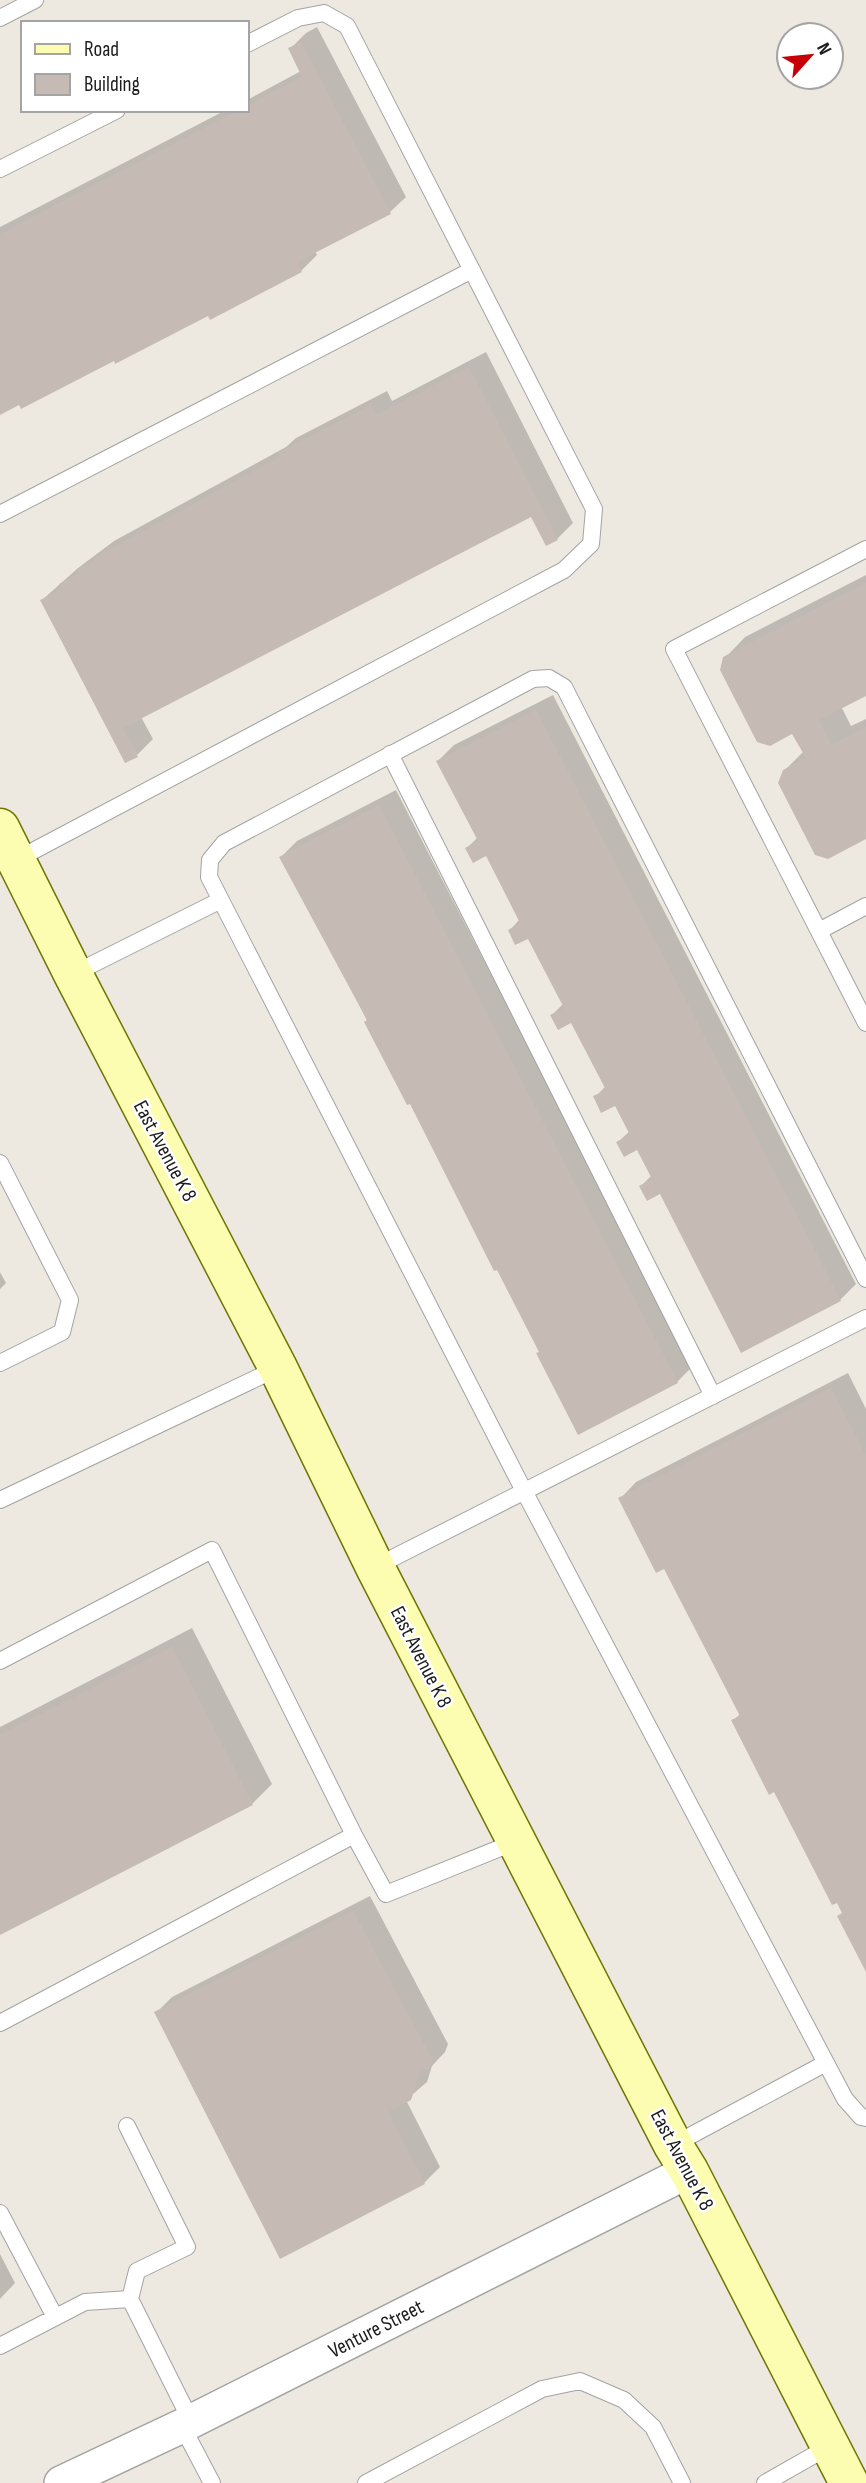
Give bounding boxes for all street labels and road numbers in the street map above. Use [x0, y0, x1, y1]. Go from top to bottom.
street label: East Avenue K 8 [128, 1096, 202, 1206]
street label: East Avenue K 8 [385, 1602, 457, 1712]
street label: East Avenue K 8 [645, 2105, 719, 2215]
street label: Venture Street [324, 2294, 428, 2364]

